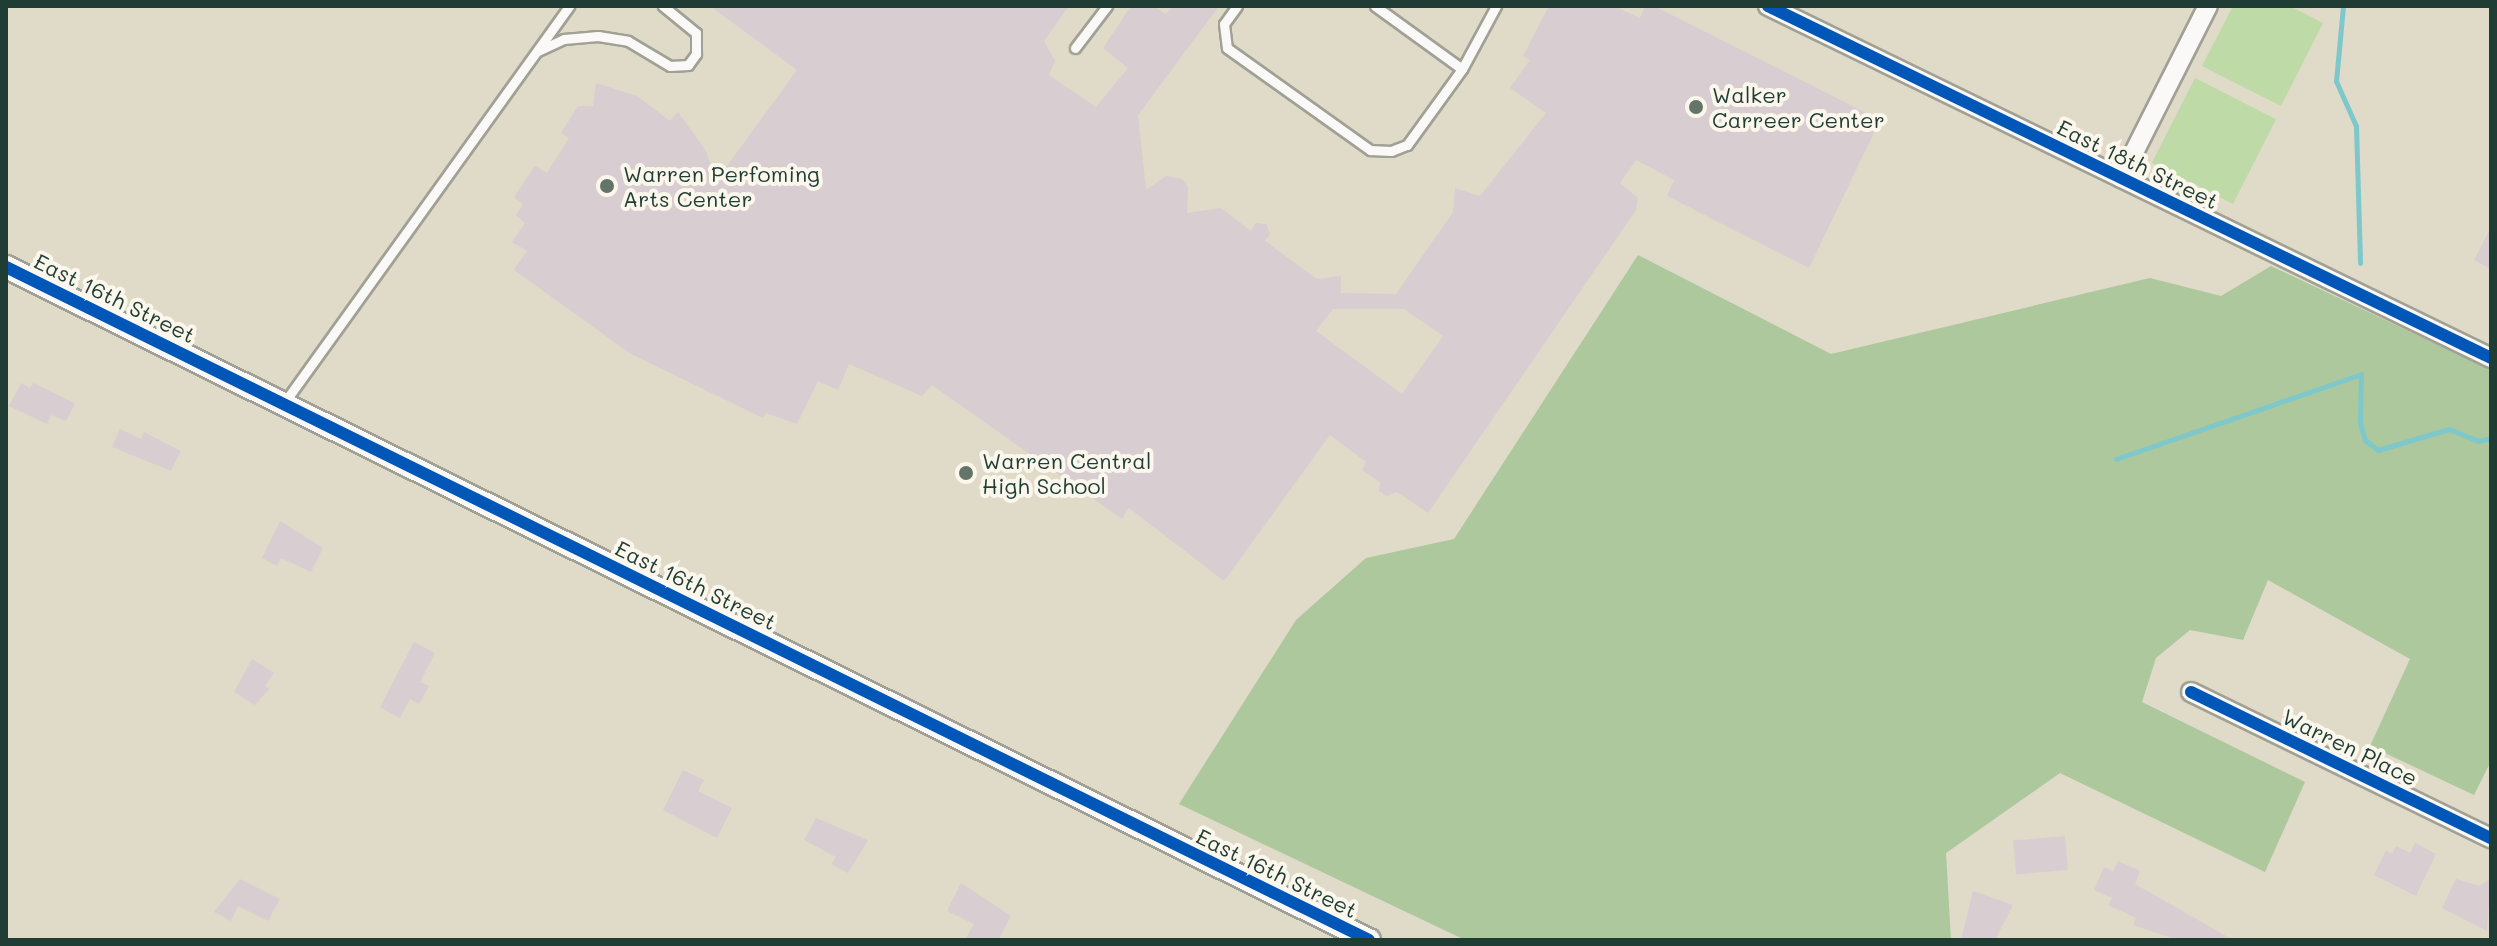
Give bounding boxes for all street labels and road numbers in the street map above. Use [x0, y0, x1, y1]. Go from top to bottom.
street label: East 18th Street [2053, 114, 2223, 214]
street label: East 16th Street [30, 248, 200, 348]
street label: East 16th Street [611, 535, 781, 635]
street label: Warren Place [2278, 703, 2422, 791]
street label: East 16th Street [1192, 823, 1362, 923]

